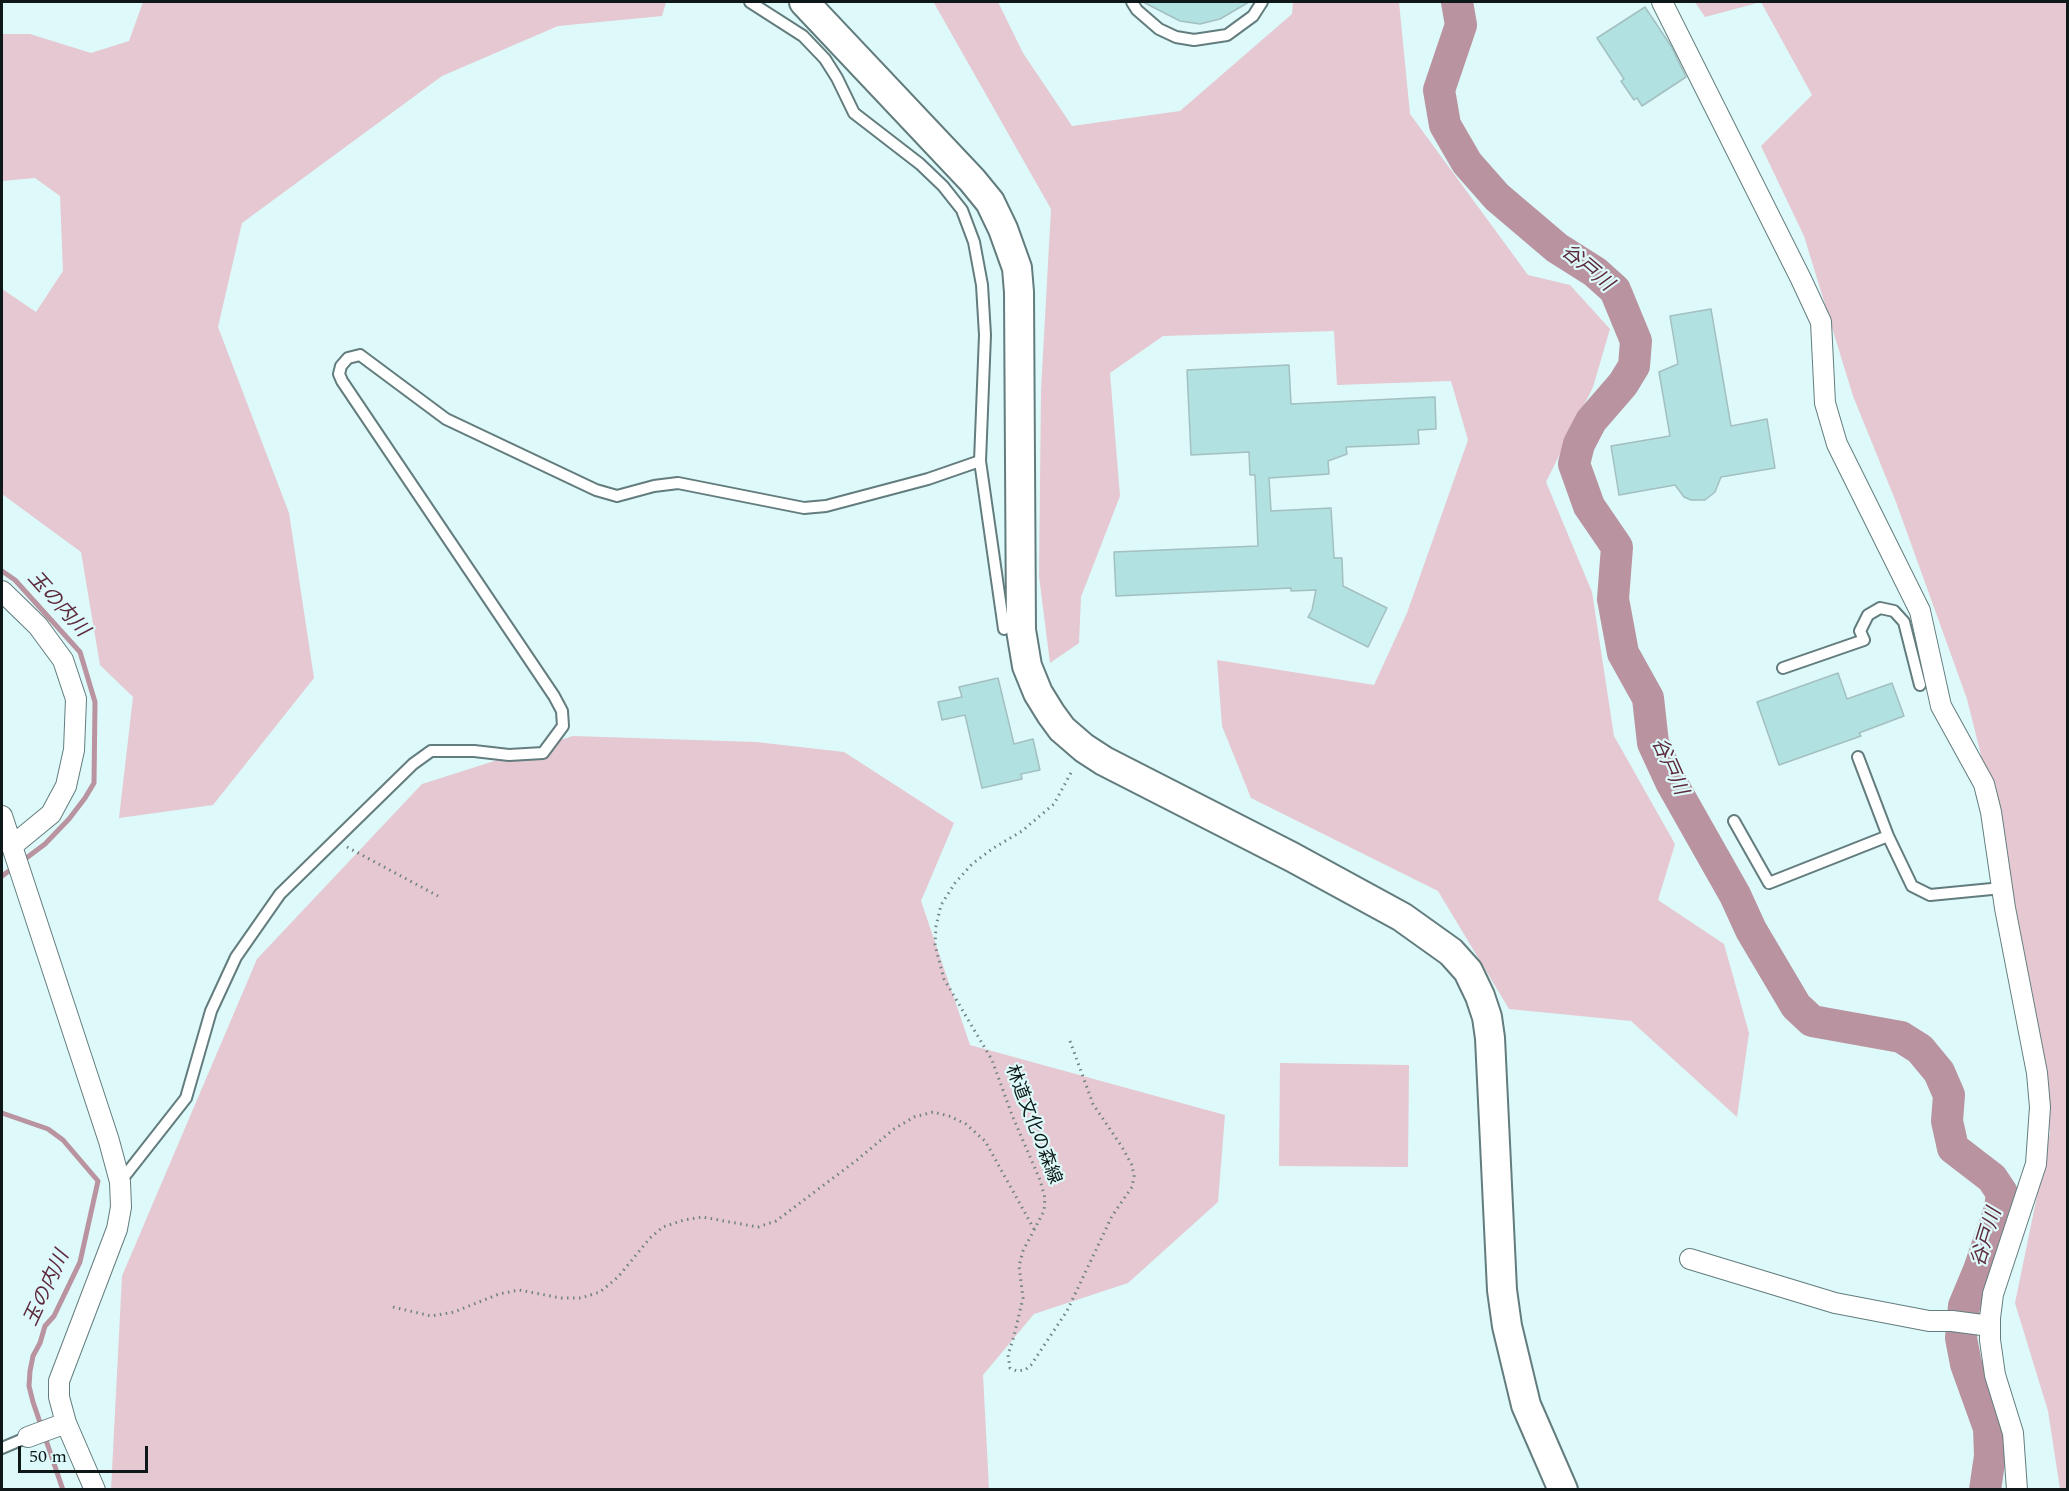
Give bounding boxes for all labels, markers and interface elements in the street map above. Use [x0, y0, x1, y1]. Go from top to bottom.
water label: 谷戸川 [1555, 241, 1617, 297]
water label: 玉の内川 [21, 567, 93, 643]
water label: 谷戸川 [1645, 735, 1691, 799]
street label: 林道文化の森線 [999, 1062, 1065, 1188]
water label: 谷戸川 [1968, 1206, 2008, 1270]
water label: 玉の内川 [20, 1248, 76, 1330]
scale bar [21, 1434, 152, 1472]
text: 50 m [29, 1443, 67, 1470]

